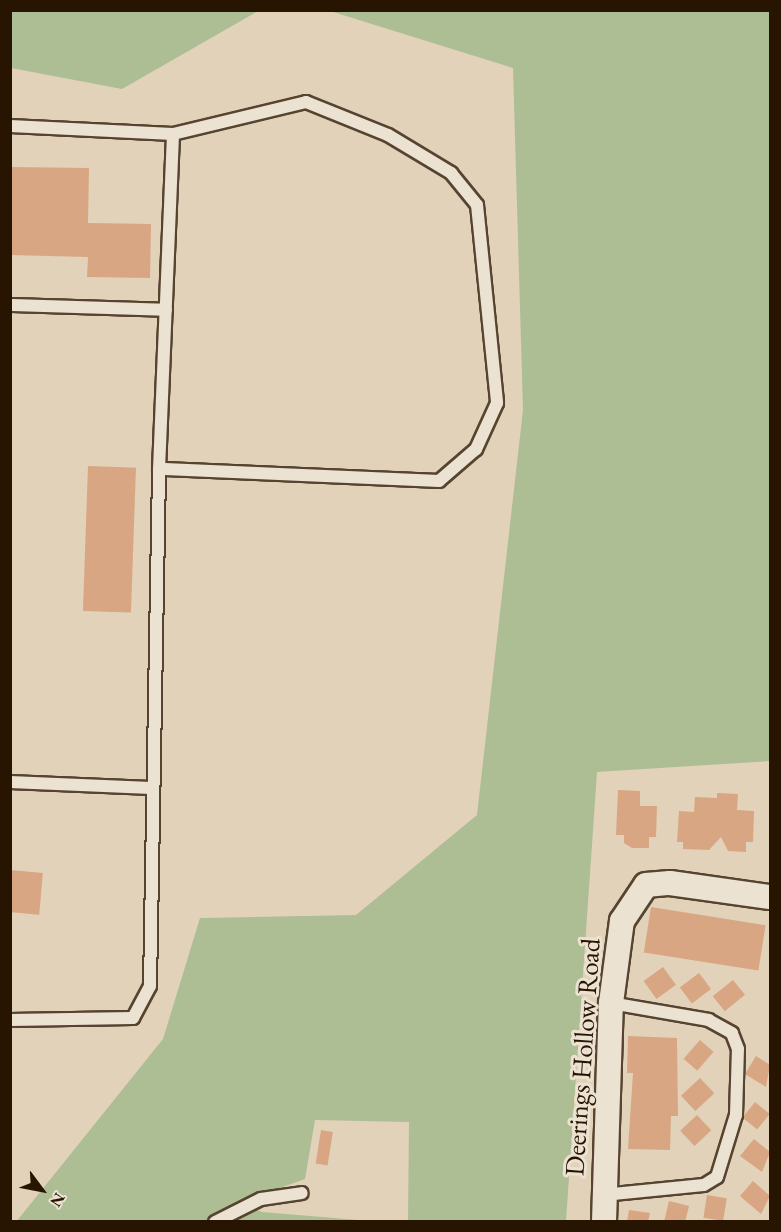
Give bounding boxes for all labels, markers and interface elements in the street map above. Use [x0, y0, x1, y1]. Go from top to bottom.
street label: Deerings Hollow Road [558, 937, 606, 1177]
north arrow [12, 1160, 72, 1220]
text: N [45, 1189, 70, 1211]

